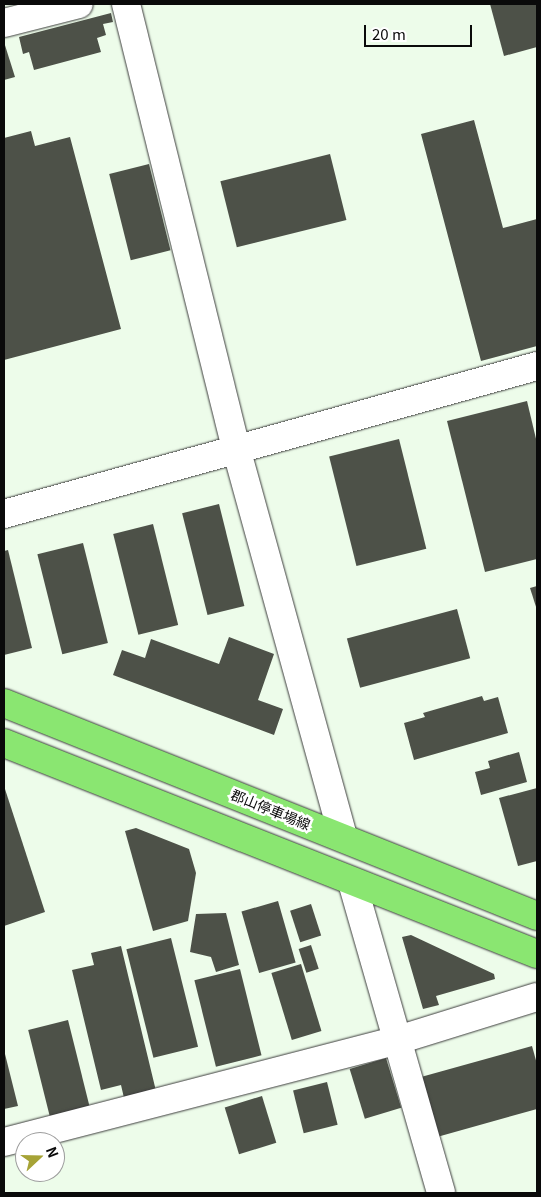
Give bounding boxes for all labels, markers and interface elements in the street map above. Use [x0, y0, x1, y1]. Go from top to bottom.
scale bar [366, 15, 474, 47]
text: 20 m [372, 23, 406, 44]
street label: 郡山停車場線 [229, 785, 313, 833]
north arrow [15, 1132, 65, 1182]
text: N [42, 1143, 64, 1160]

